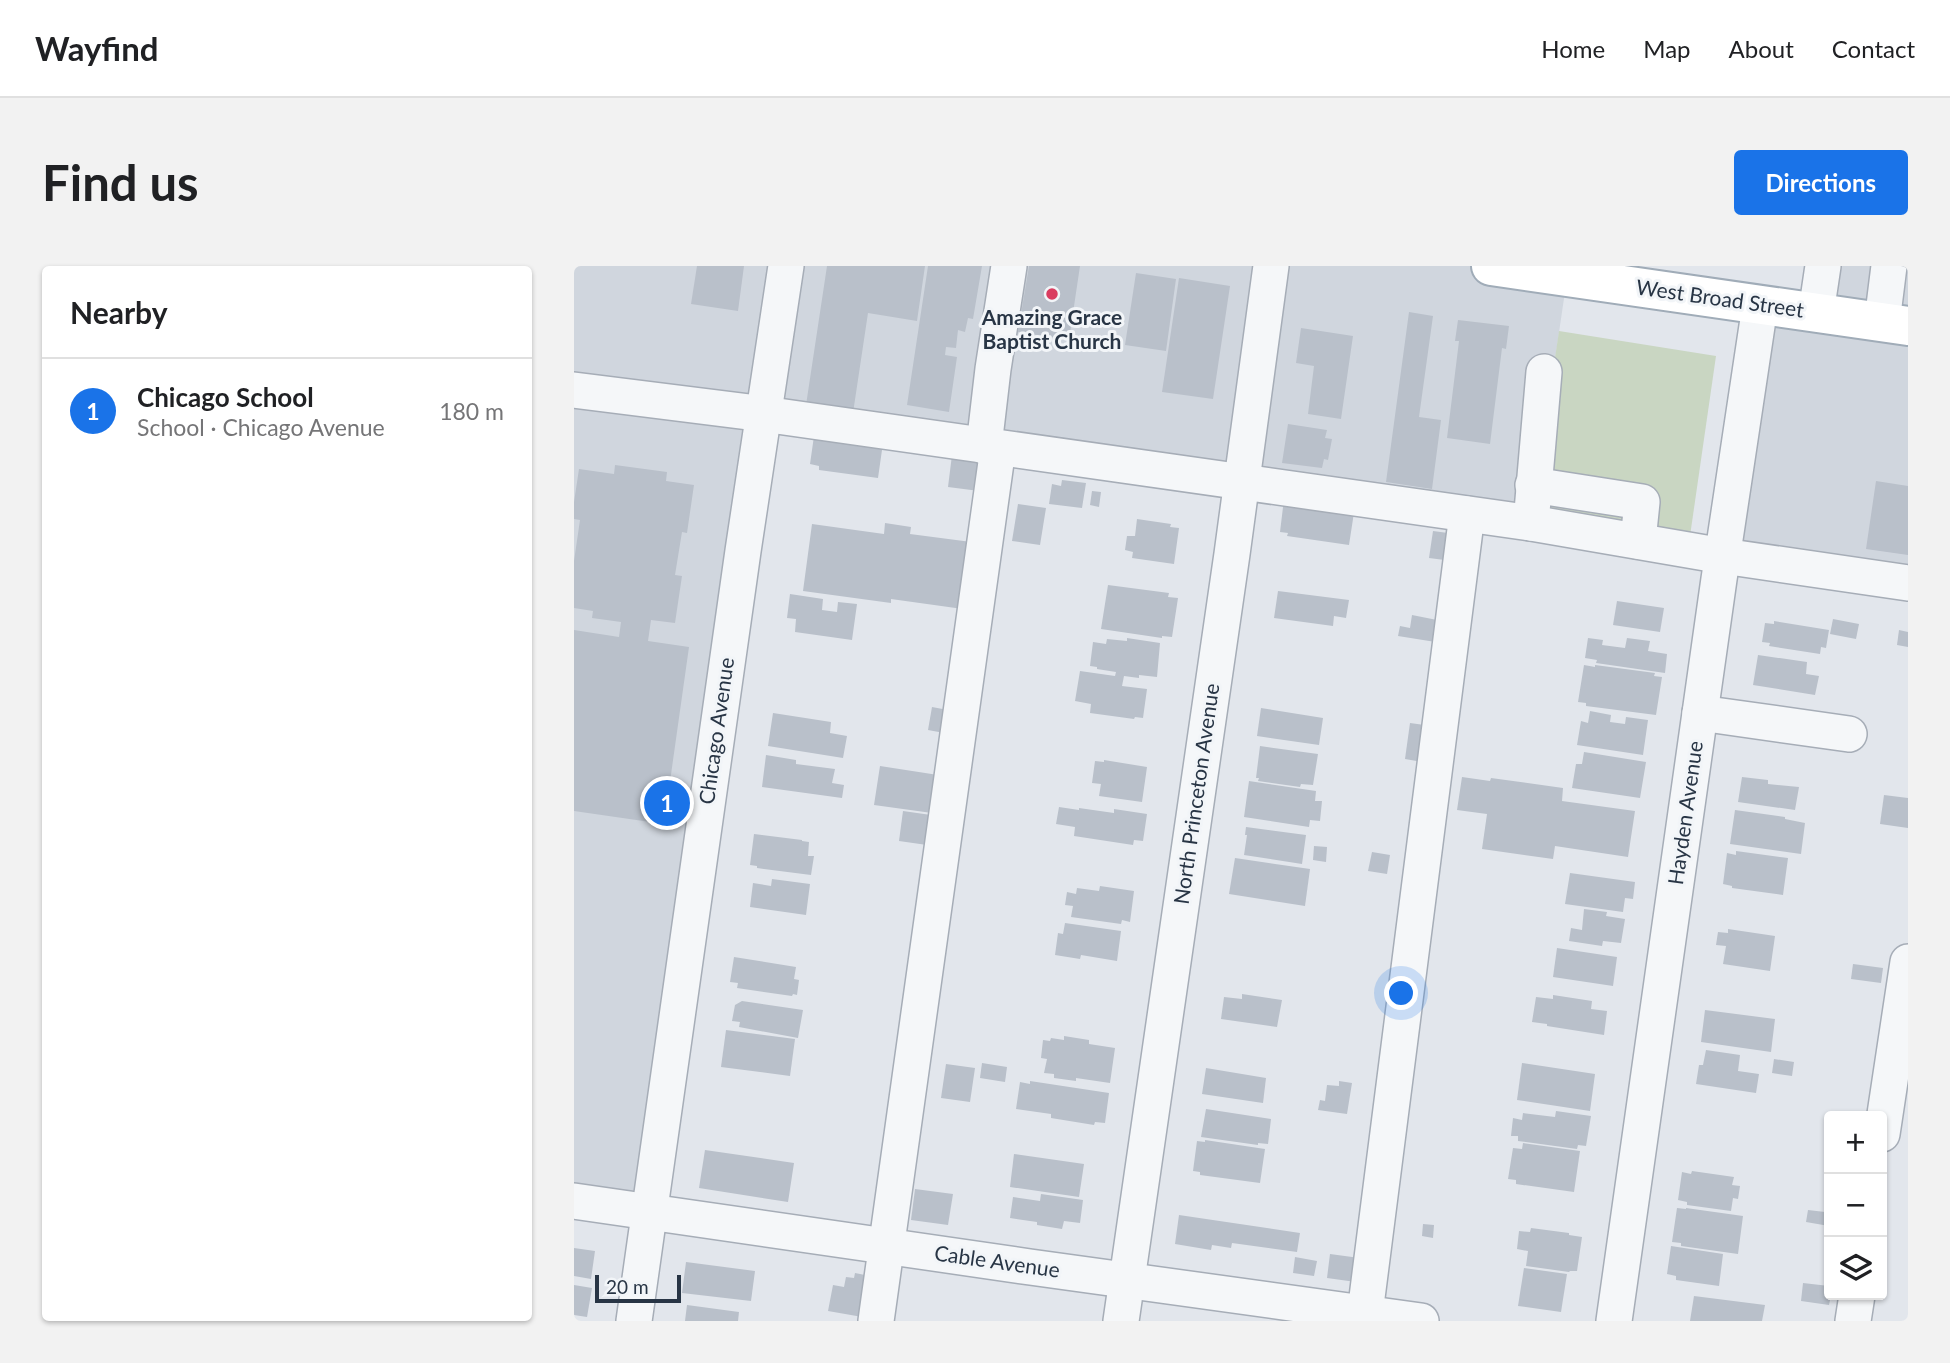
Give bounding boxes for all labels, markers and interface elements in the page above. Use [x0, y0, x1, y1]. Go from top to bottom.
text: Wayfind [35, 28, 159, 68]
text: Home [1541, 34, 1605, 63]
text: Map [1643, 34, 1691, 63]
text: About [1729, 34, 1794, 63]
text: Contact [1832, 34, 1915, 63]
button: Directions [1734, 150, 1908, 215]
text: Find us [42, 153, 199, 211]
street label: West Broad Street [1635, 273, 1806, 322]
marker: Amazing Grace Baptist Church [1044, 286, 1060, 302]
text: Nearby [70, 294, 168, 330]
place label: Amazing Grace Baptist Church [981, 304, 1122, 353]
text: Chicago School [137, 381, 314, 413]
text: 1 [86, 397, 100, 425]
text: 180 m [439, 397, 504, 425]
text: School · Chicago Avenue [137, 413, 385, 441]
street label: Chicago Avenue [693, 656, 738, 806]
street label: North Princeton Avenue [1168, 682, 1223, 906]
street label: Hayden Avenue [1662, 739, 1707, 886]
pin: 1 [644, 777, 690, 829]
your location [1384, 976, 1418, 1010]
map controls [1824, 1111, 1887, 1300]
button: + [1824, 1111, 1887, 1174]
button: − [1824, 1174, 1887, 1237]
button: layers [1824, 1237, 1887, 1300]
street label: Cable Avenue [933, 1239, 1062, 1282]
scale bar [595, 1272, 681, 1304]
text: 20 m [606, 1275, 649, 1298]

